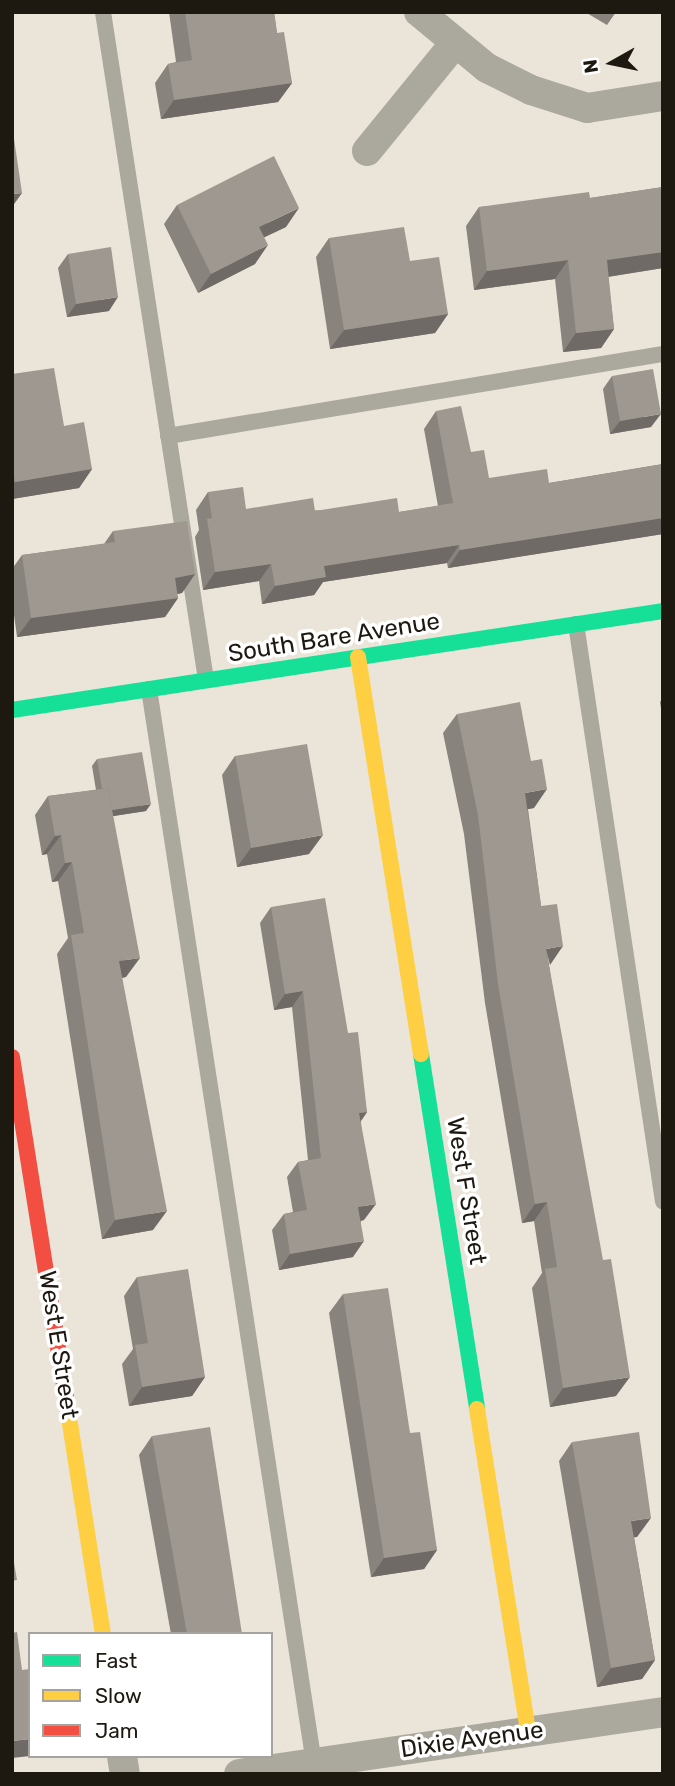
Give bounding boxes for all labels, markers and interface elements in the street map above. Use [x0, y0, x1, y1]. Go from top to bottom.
north arrow [577, 28, 647, 98]
text: N [578, 58, 603, 75]
street label: South Bare Avenue [226, 607, 442, 669]
street label: West F Street [440, 1115, 492, 1267]
street label: West E Street [32, 1269, 84, 1421]
legend [28, 1632, 273, 1758]
text: Fast [95, 1648, 137, 1673]
text: Slow [95, 1683, 142, 1708]
street label: Dixie Avenue [398, 1716, 546, 1764]
text: Jam [95, 1718, 139, 1743]

